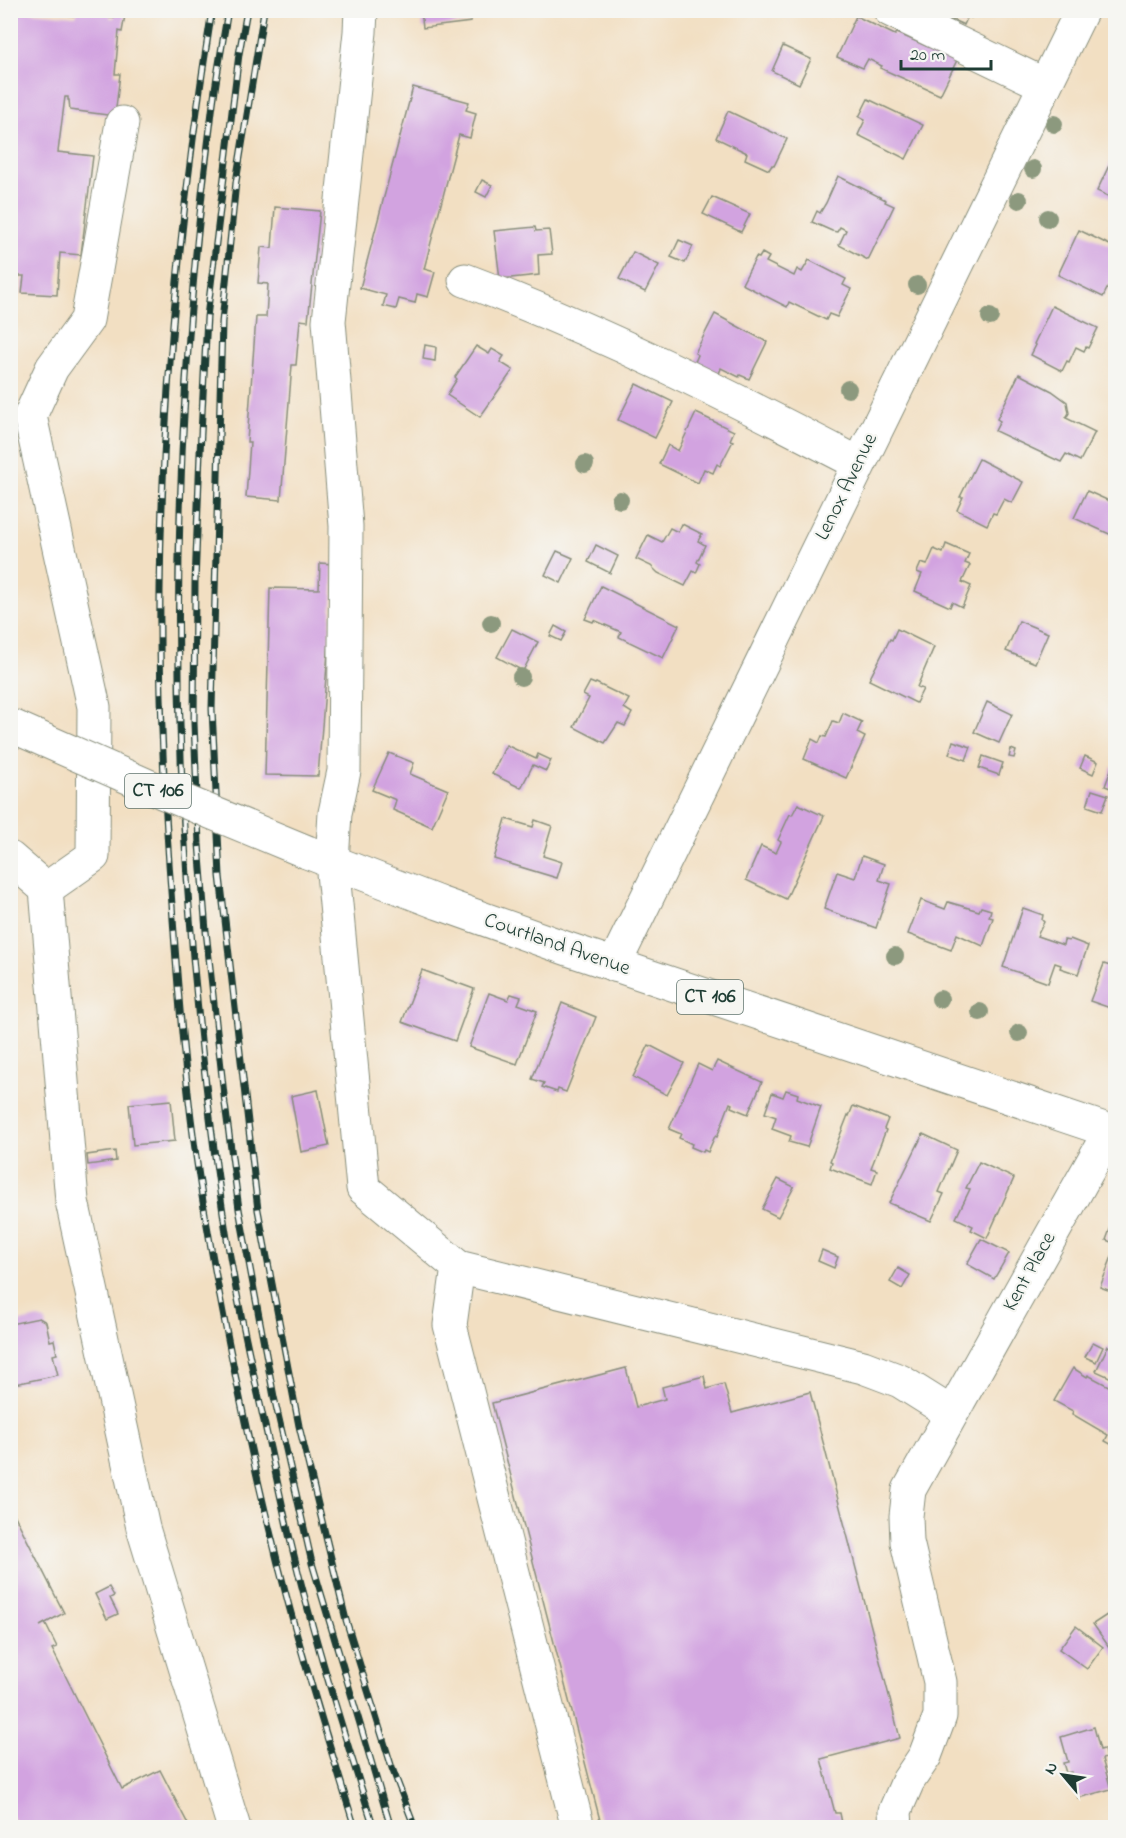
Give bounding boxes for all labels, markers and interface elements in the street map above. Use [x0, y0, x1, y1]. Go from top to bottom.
scale bar [901, 33, 991, 71]
text: 20 m [910, 43, 945, 69]
street label: Lenox Avenue [808, 428, 886, 546]
road number: CT 106 [125, 774, 191, 808]
street label: Courtland Avenue [480, 906, 635, 984]
road number: CT 106 [677, 980, 743, 1014]
street label: Kent Place [996, 1226, 1064, 1317]
north arrow [1033, 1745, 1093, 1805]
text: N [1039, 1758, 1065, 1779]

